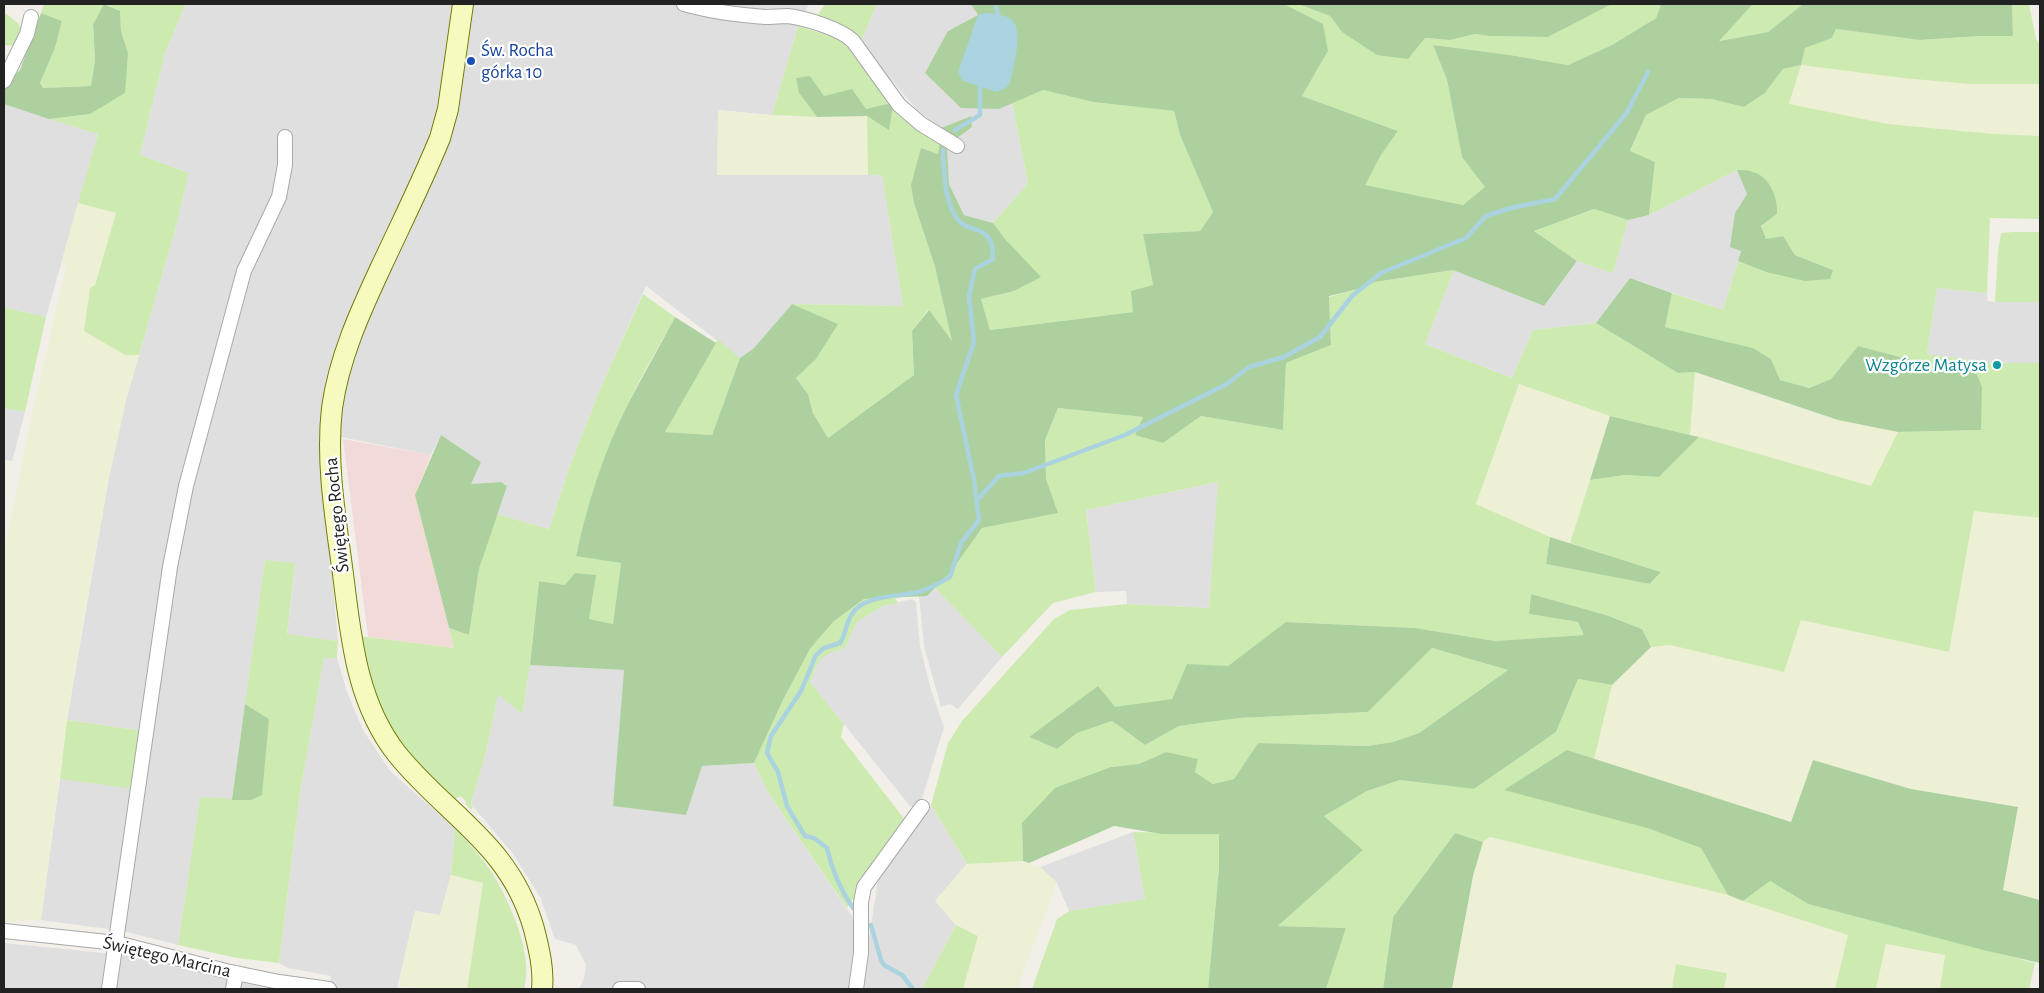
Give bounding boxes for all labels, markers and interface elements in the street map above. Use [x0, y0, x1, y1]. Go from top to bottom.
place label: Św. Rocha górka 10 [481, 39, 554, 83]
marker: Św. Rocha górka 10 [465, 55, 477, 67]
place label: Wzgórze Matysa [1865, 354, 1987, 376]
marker: Wzgórze Matysa [1991, 359, 2003, 371]
street label: Świętego Rocha [320, 456, 354, 574]
street label: Świętego Marcina [101, 931, 233, 983]

